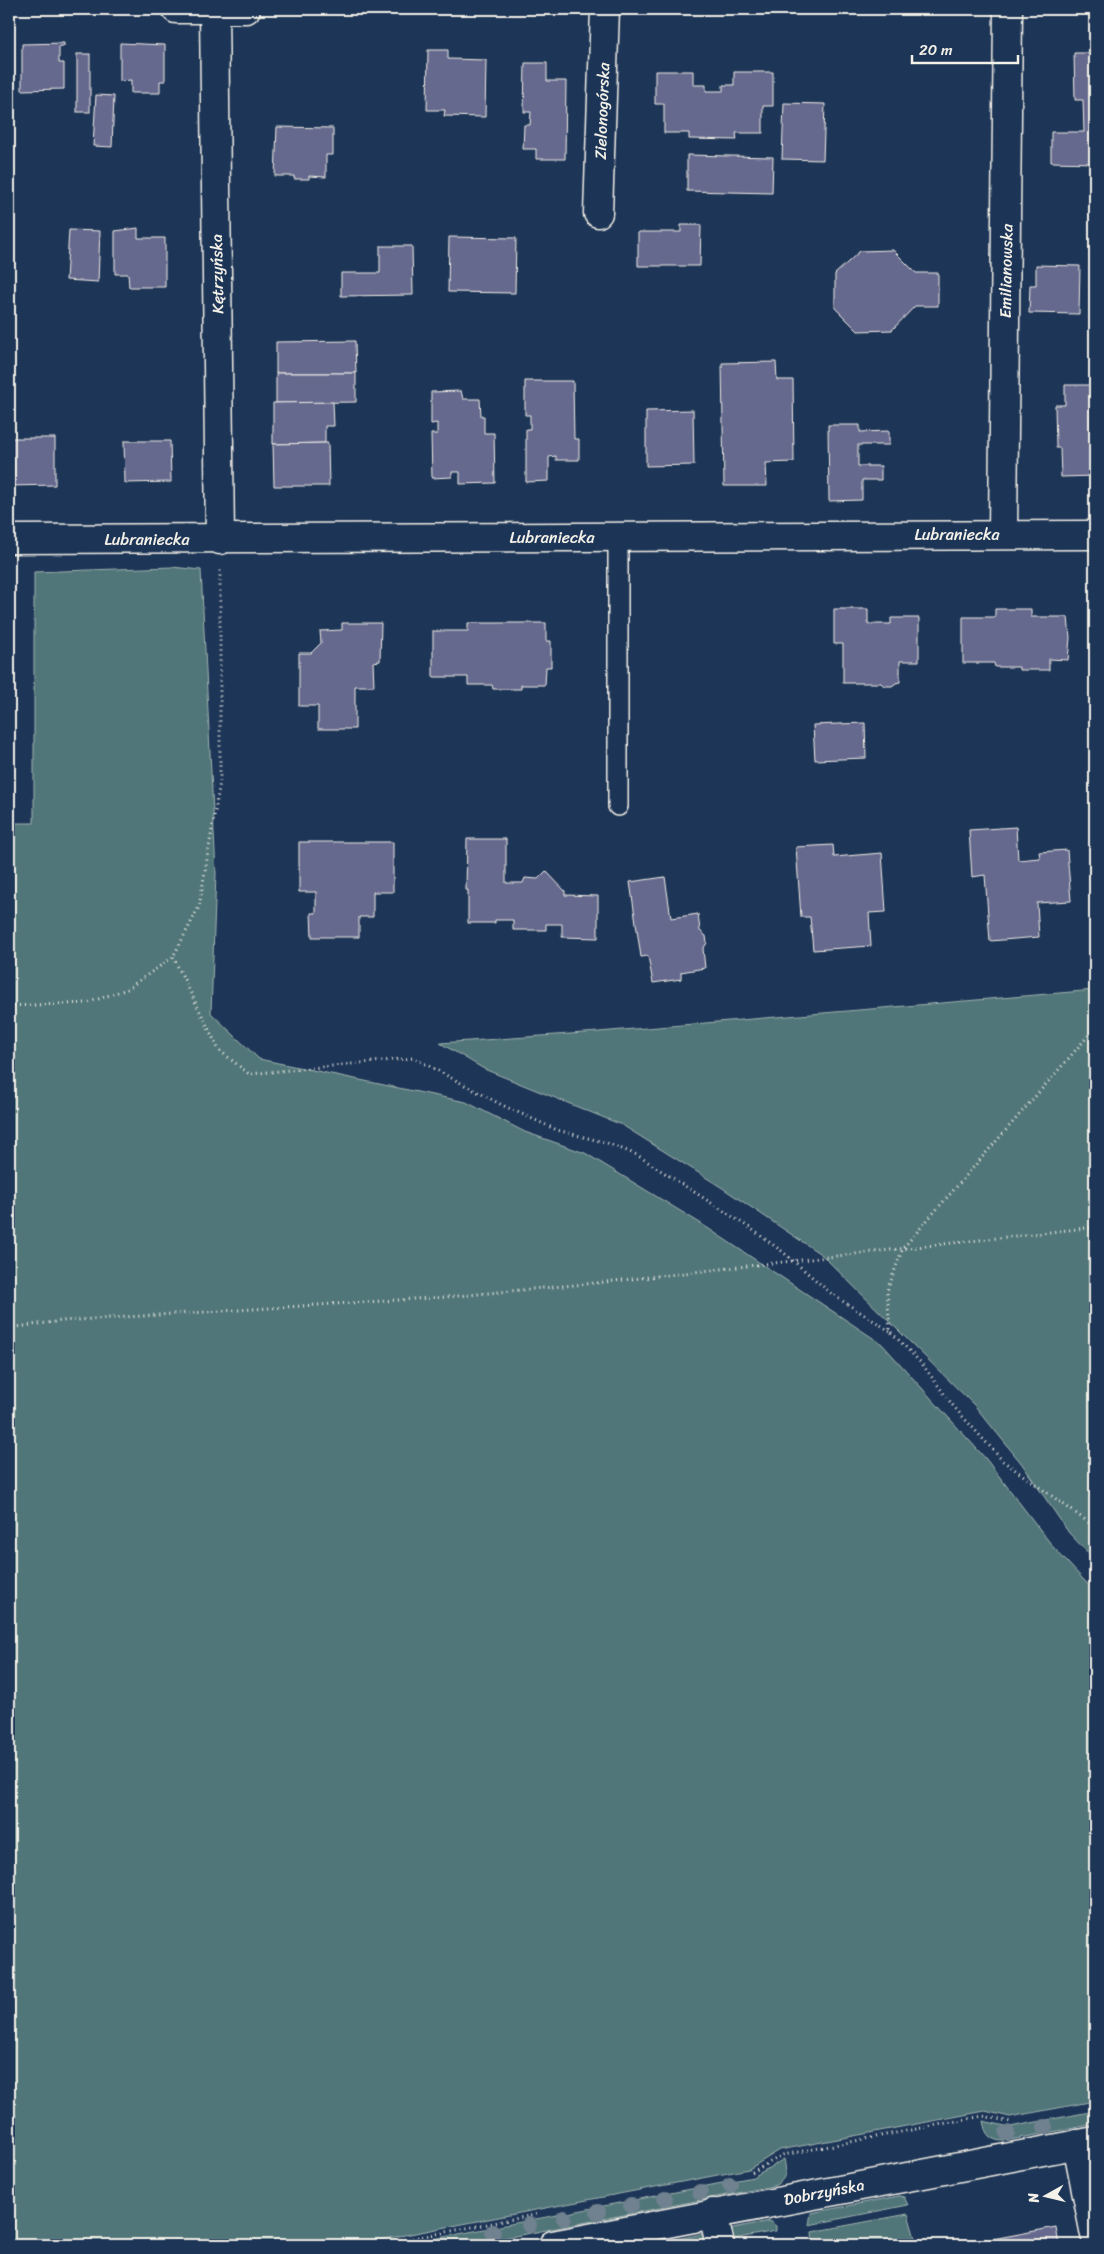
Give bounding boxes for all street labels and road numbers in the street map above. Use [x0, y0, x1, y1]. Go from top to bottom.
street label: Zielonogórska [586, 61, 618, 160]
street label: Emilianowska [991, 223, 1021, 318]
street label: Kętrzyńska [202, 234, 232, 314]
street label: Lubraniecka [914, 520, 1001, 549]
street label: Lubraniecka [509, 523, 596, 552]
street label: Lubraniecka [104, 525, 191, 554]
street label: Dobrzyńska [781, 2170, 867, 2214]

